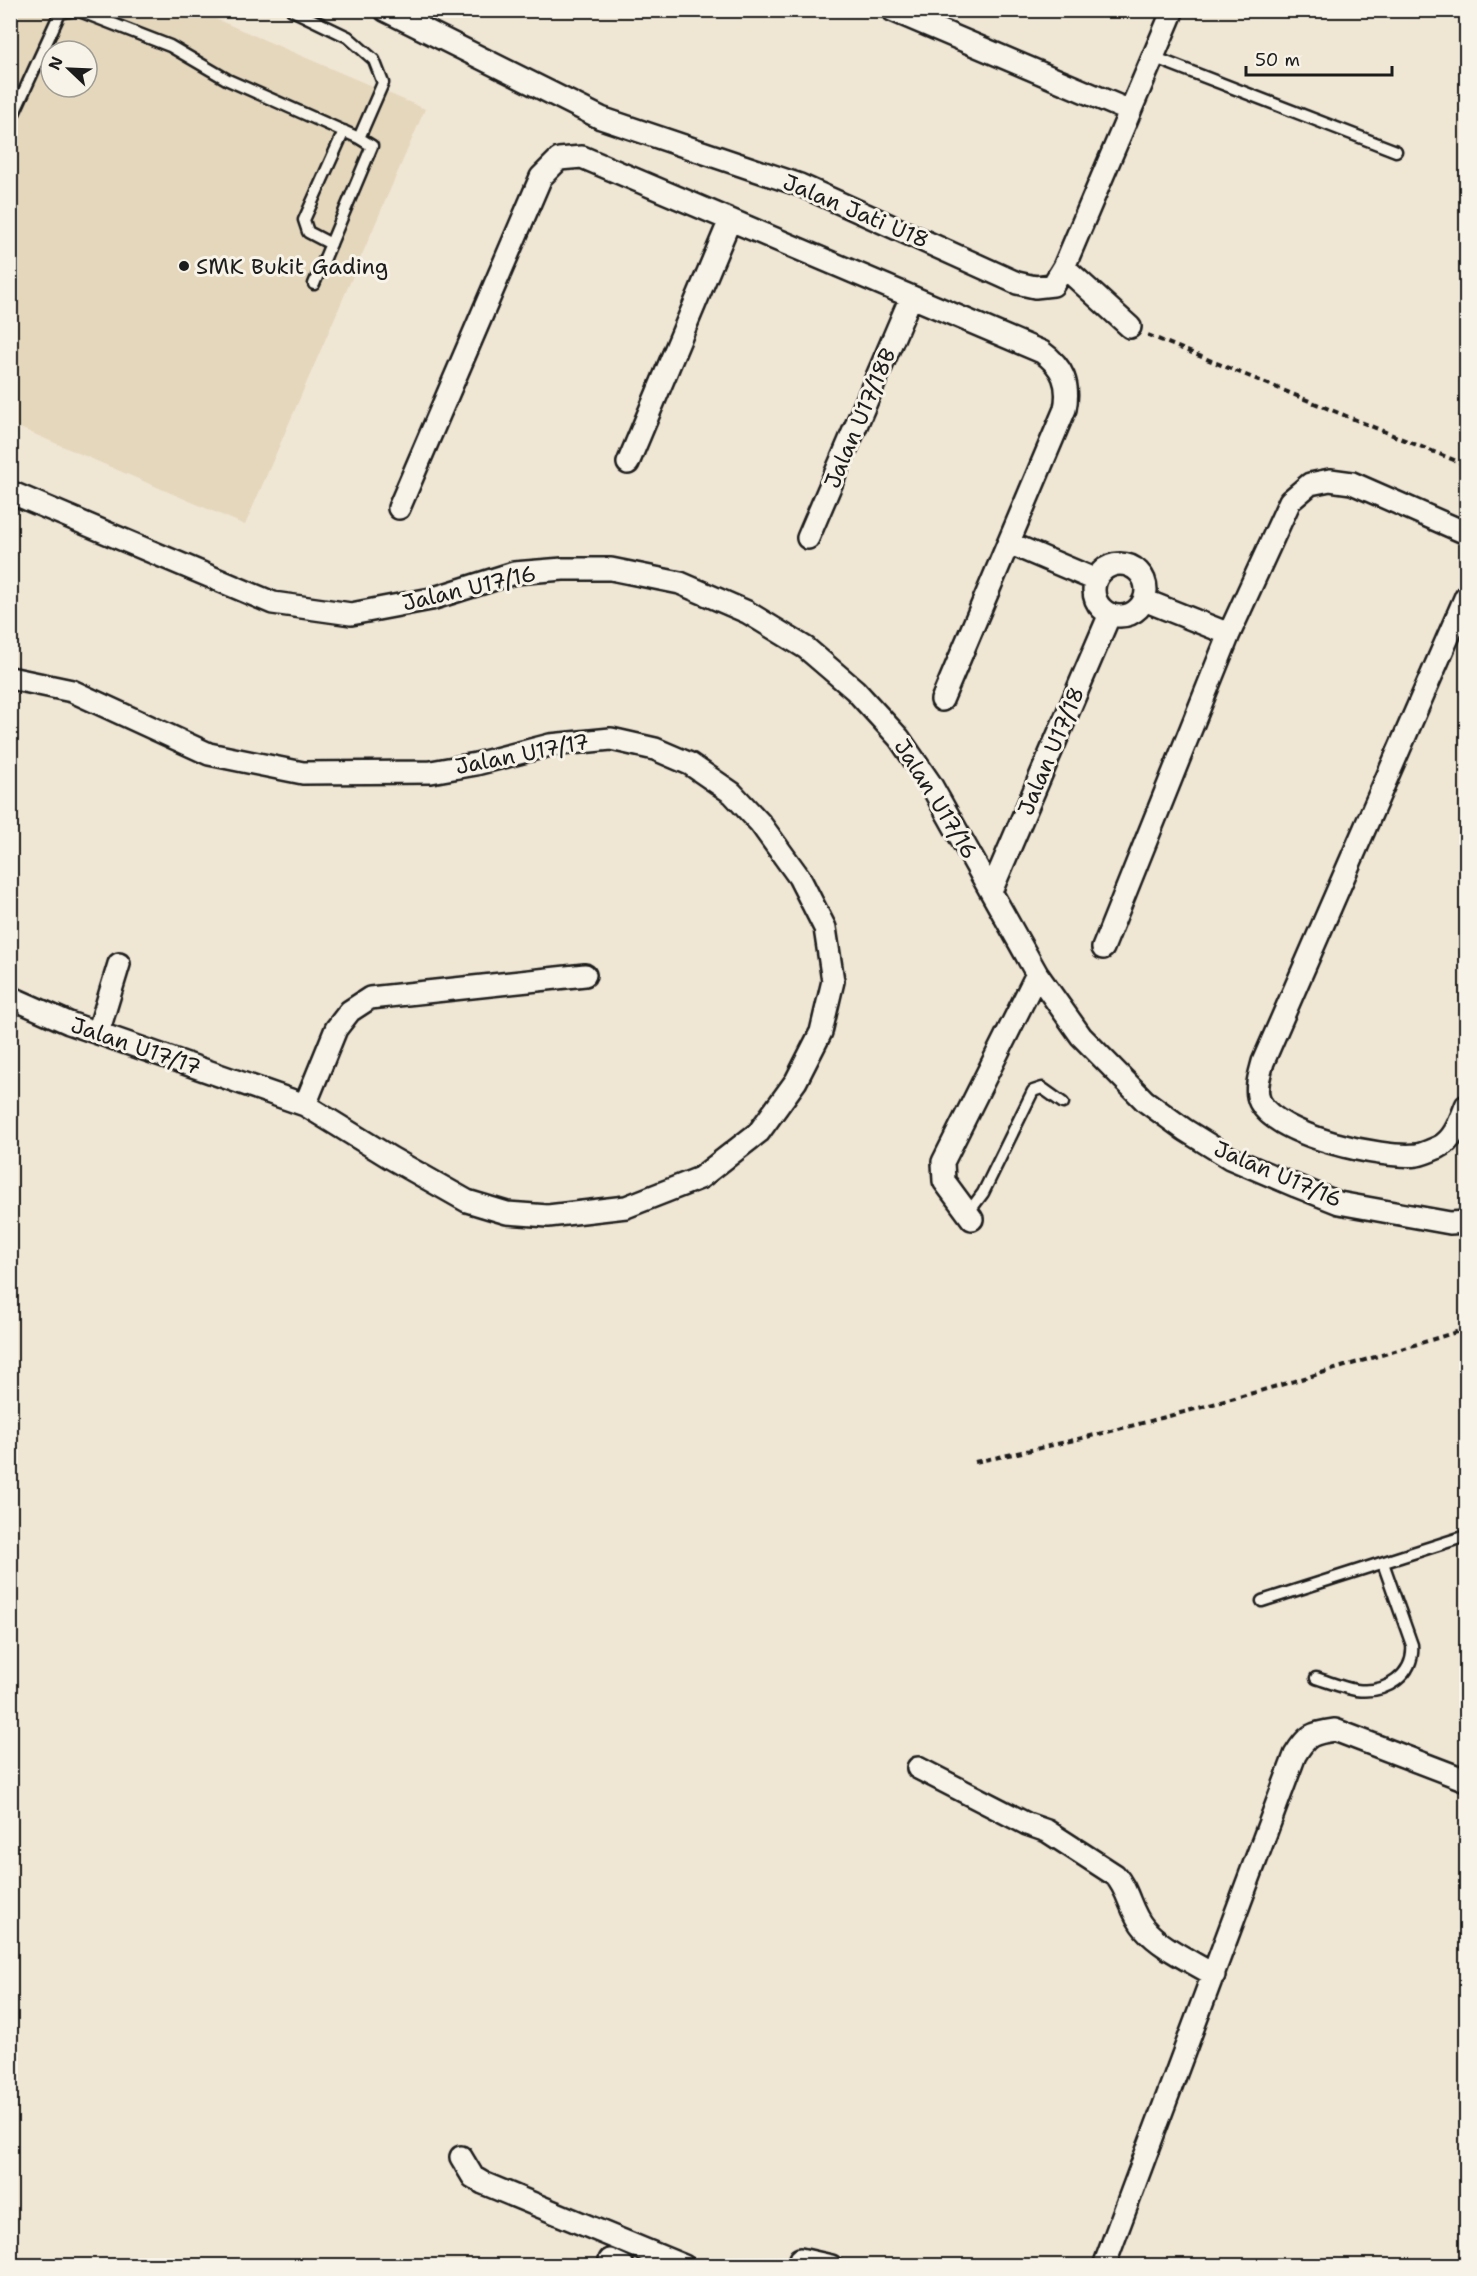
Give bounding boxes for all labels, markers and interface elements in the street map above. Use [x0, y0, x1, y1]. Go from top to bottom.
north arrow [39, 39, 99, 99]
scale bar [1246, 39, 1392, 77]
text: 50 m [1255, 48, 1300, 72]
text: N [44, 53, 68, 73]
street label: Jalan Jati U18 [779, 167, 933, 255]
place label: SMK Bukit Gading [196, 252, 388, 281]
marker: SMK Bukit Gading [177, 259, 191, 273]
street label: Jalan U17/18B [817, 343, 903, 493]
street label: Jalan U17/16 [399, 559, 539, 617]
street label: Jalan U17/18 [1011, 682, 1091, 820]
street label: Jalan U17/17 [452, 727, 592, 781]
street label: Jalan U17/16 [888, 733, 984, 865]
street label: Jalan U17/17 [67, 1010, 205, 1082]
street label: Jalan U17/16 [1210, 1134, 1346, 1214]

